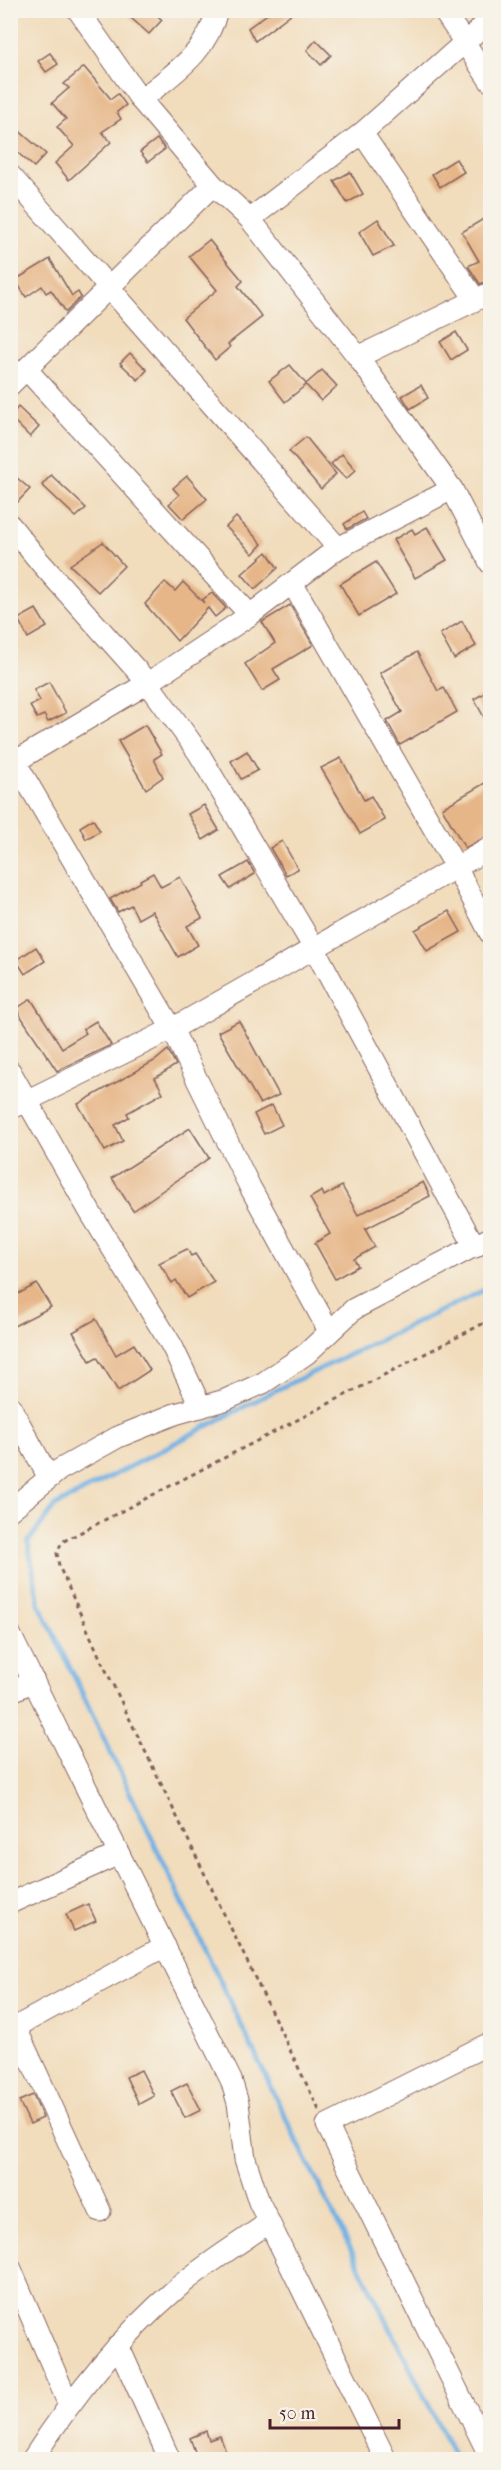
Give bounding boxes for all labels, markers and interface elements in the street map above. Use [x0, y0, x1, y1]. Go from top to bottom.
scale bar [270, 2392, 399, 2430]
text: 50 m [279, 2403, 316, 2424]

